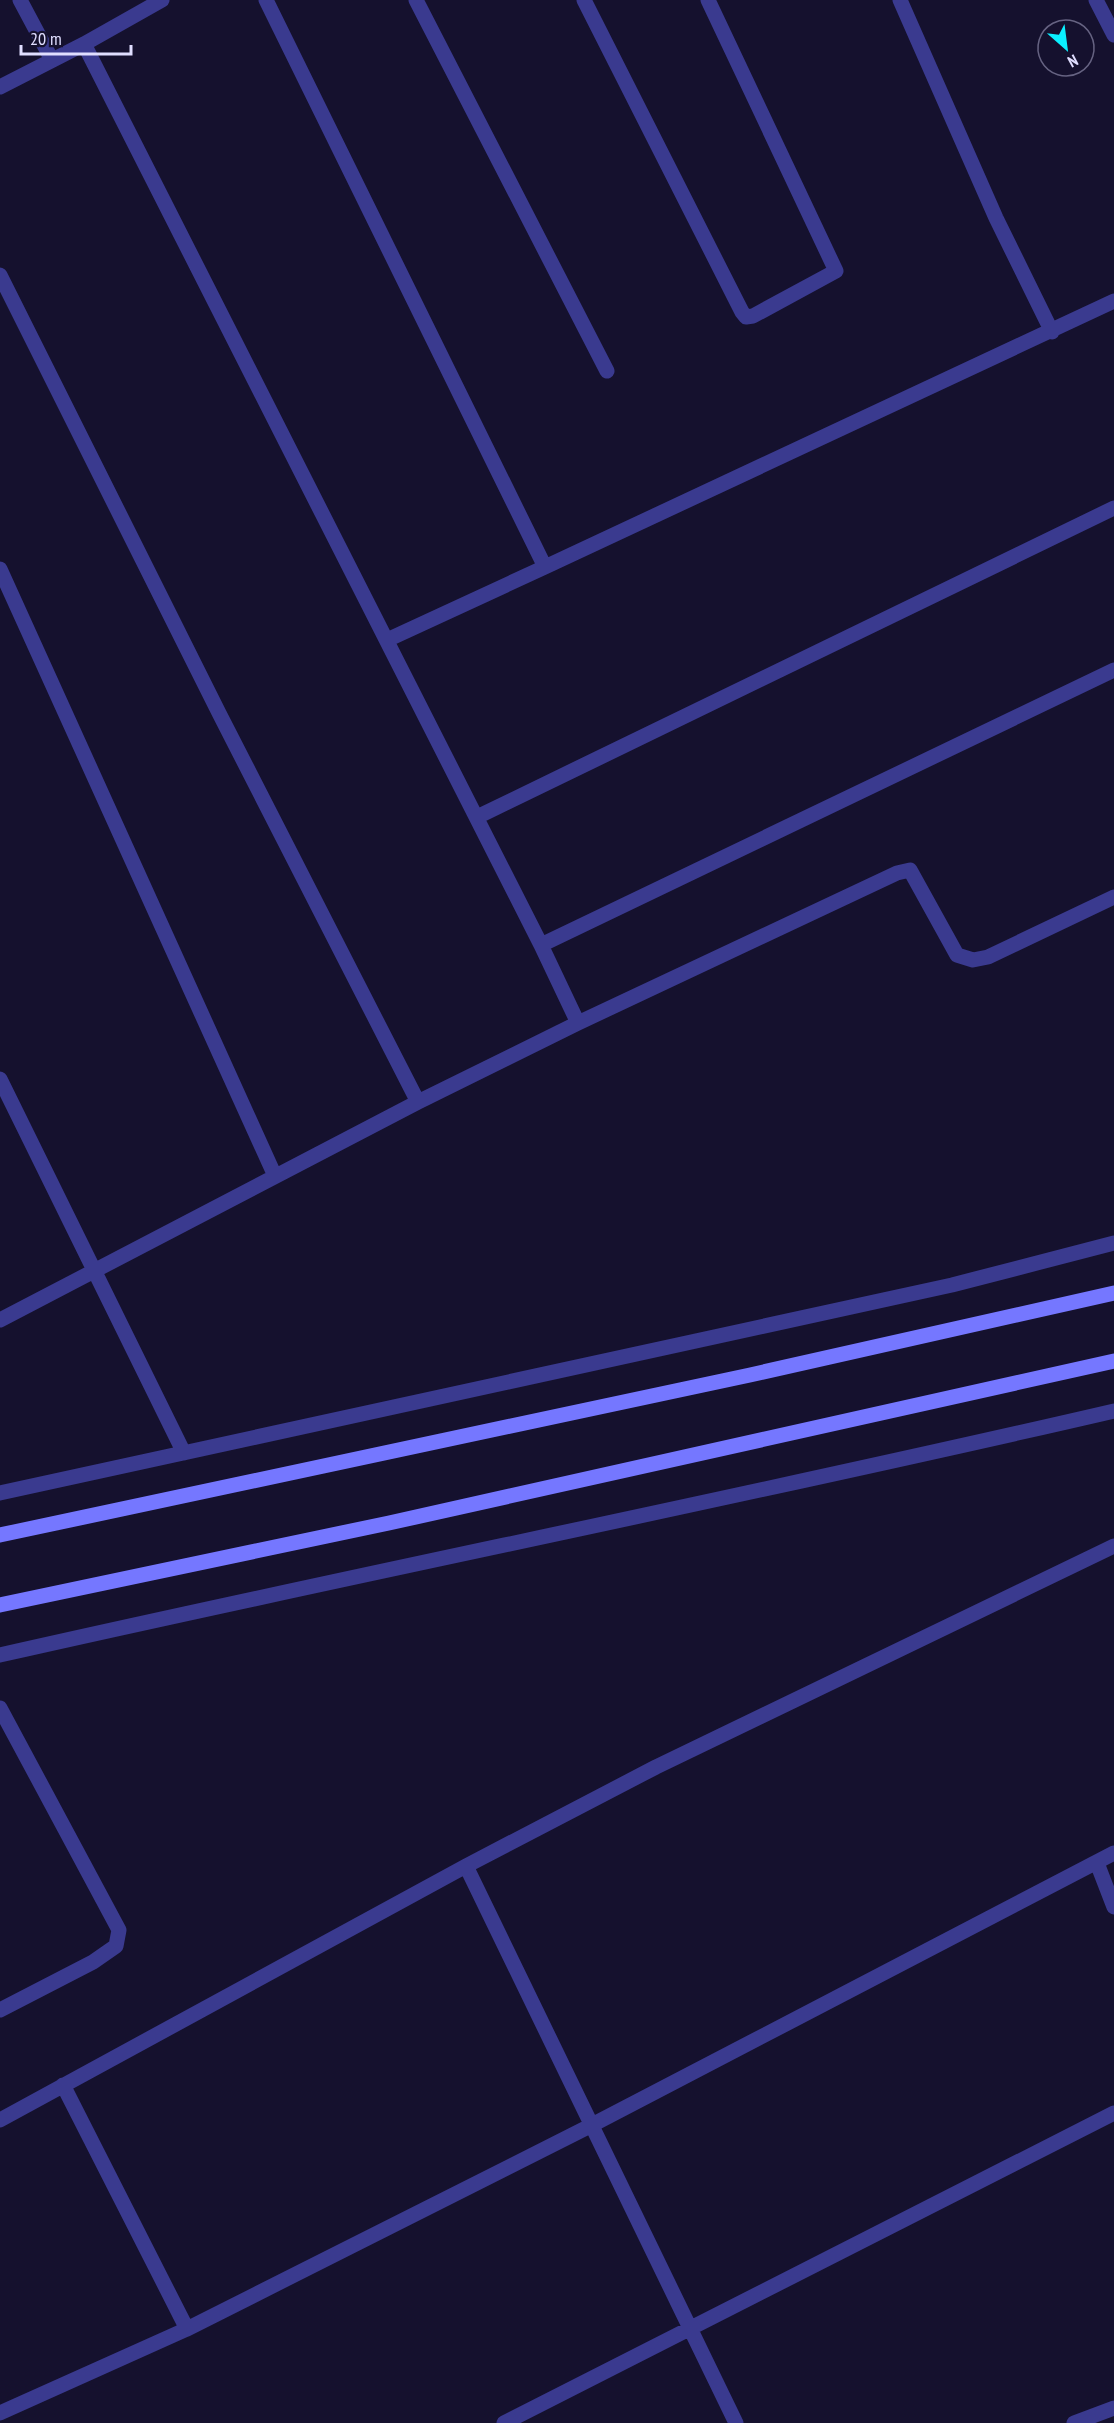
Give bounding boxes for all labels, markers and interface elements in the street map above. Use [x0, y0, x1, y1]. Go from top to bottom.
scale bar [21, 18, 130, 56]
north arrow [1036, 18, 1096, 78]
text: 20 m [30, 27, 62, 50]
text: N [1065, 50, 1082, 72]

